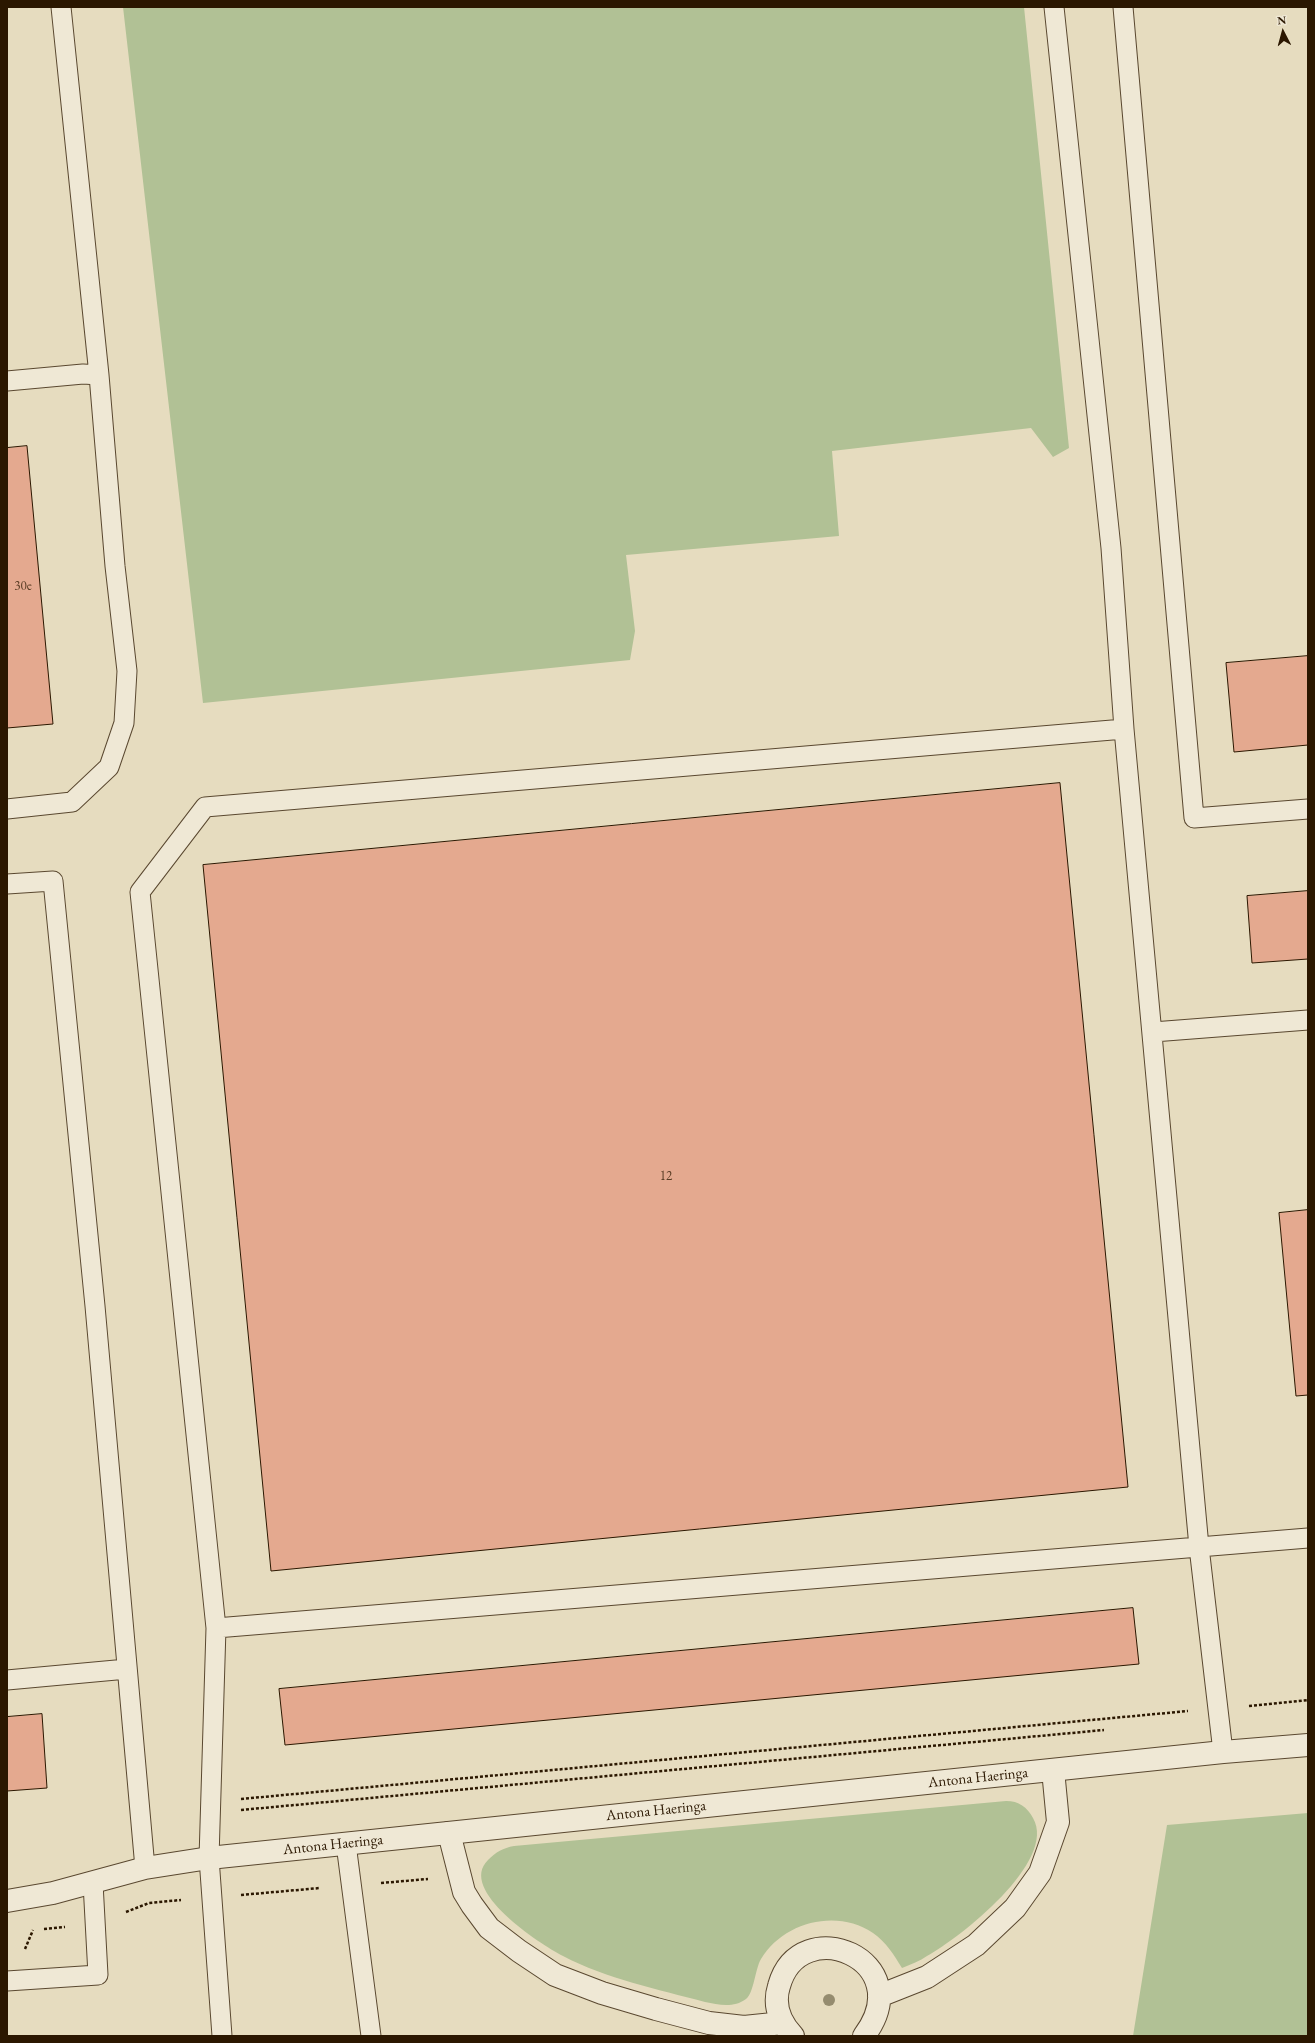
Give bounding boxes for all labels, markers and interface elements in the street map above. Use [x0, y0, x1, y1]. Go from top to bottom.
north arrow [1263, 12, 1303, 52]
text: N [1277, 13, 1287, 27]
house number: 30e [14, 578, 32, 594]
house number: 12 [660, 1168, 672, 1184]
street label: Antona Haeringa [927, 1764, 1029, 1792]
street label: Antona Haeringa [605, 1797, 707, 1825]
street label: Antona Haeringa [282, 1831, 384, 1859]

